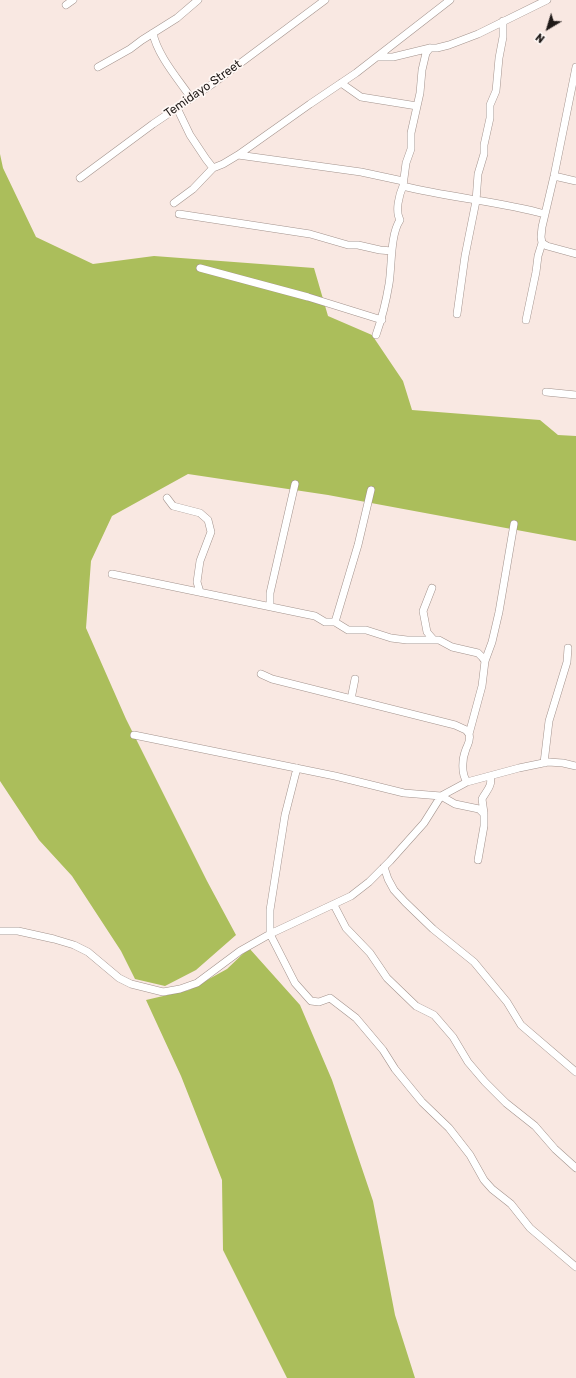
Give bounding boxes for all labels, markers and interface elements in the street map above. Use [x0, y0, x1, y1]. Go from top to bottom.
north arrow [528, 8, 568, 48]
text: N [533, 30, 547, 45]
street label: Temidayo Street [162, 57, 244, 121]

